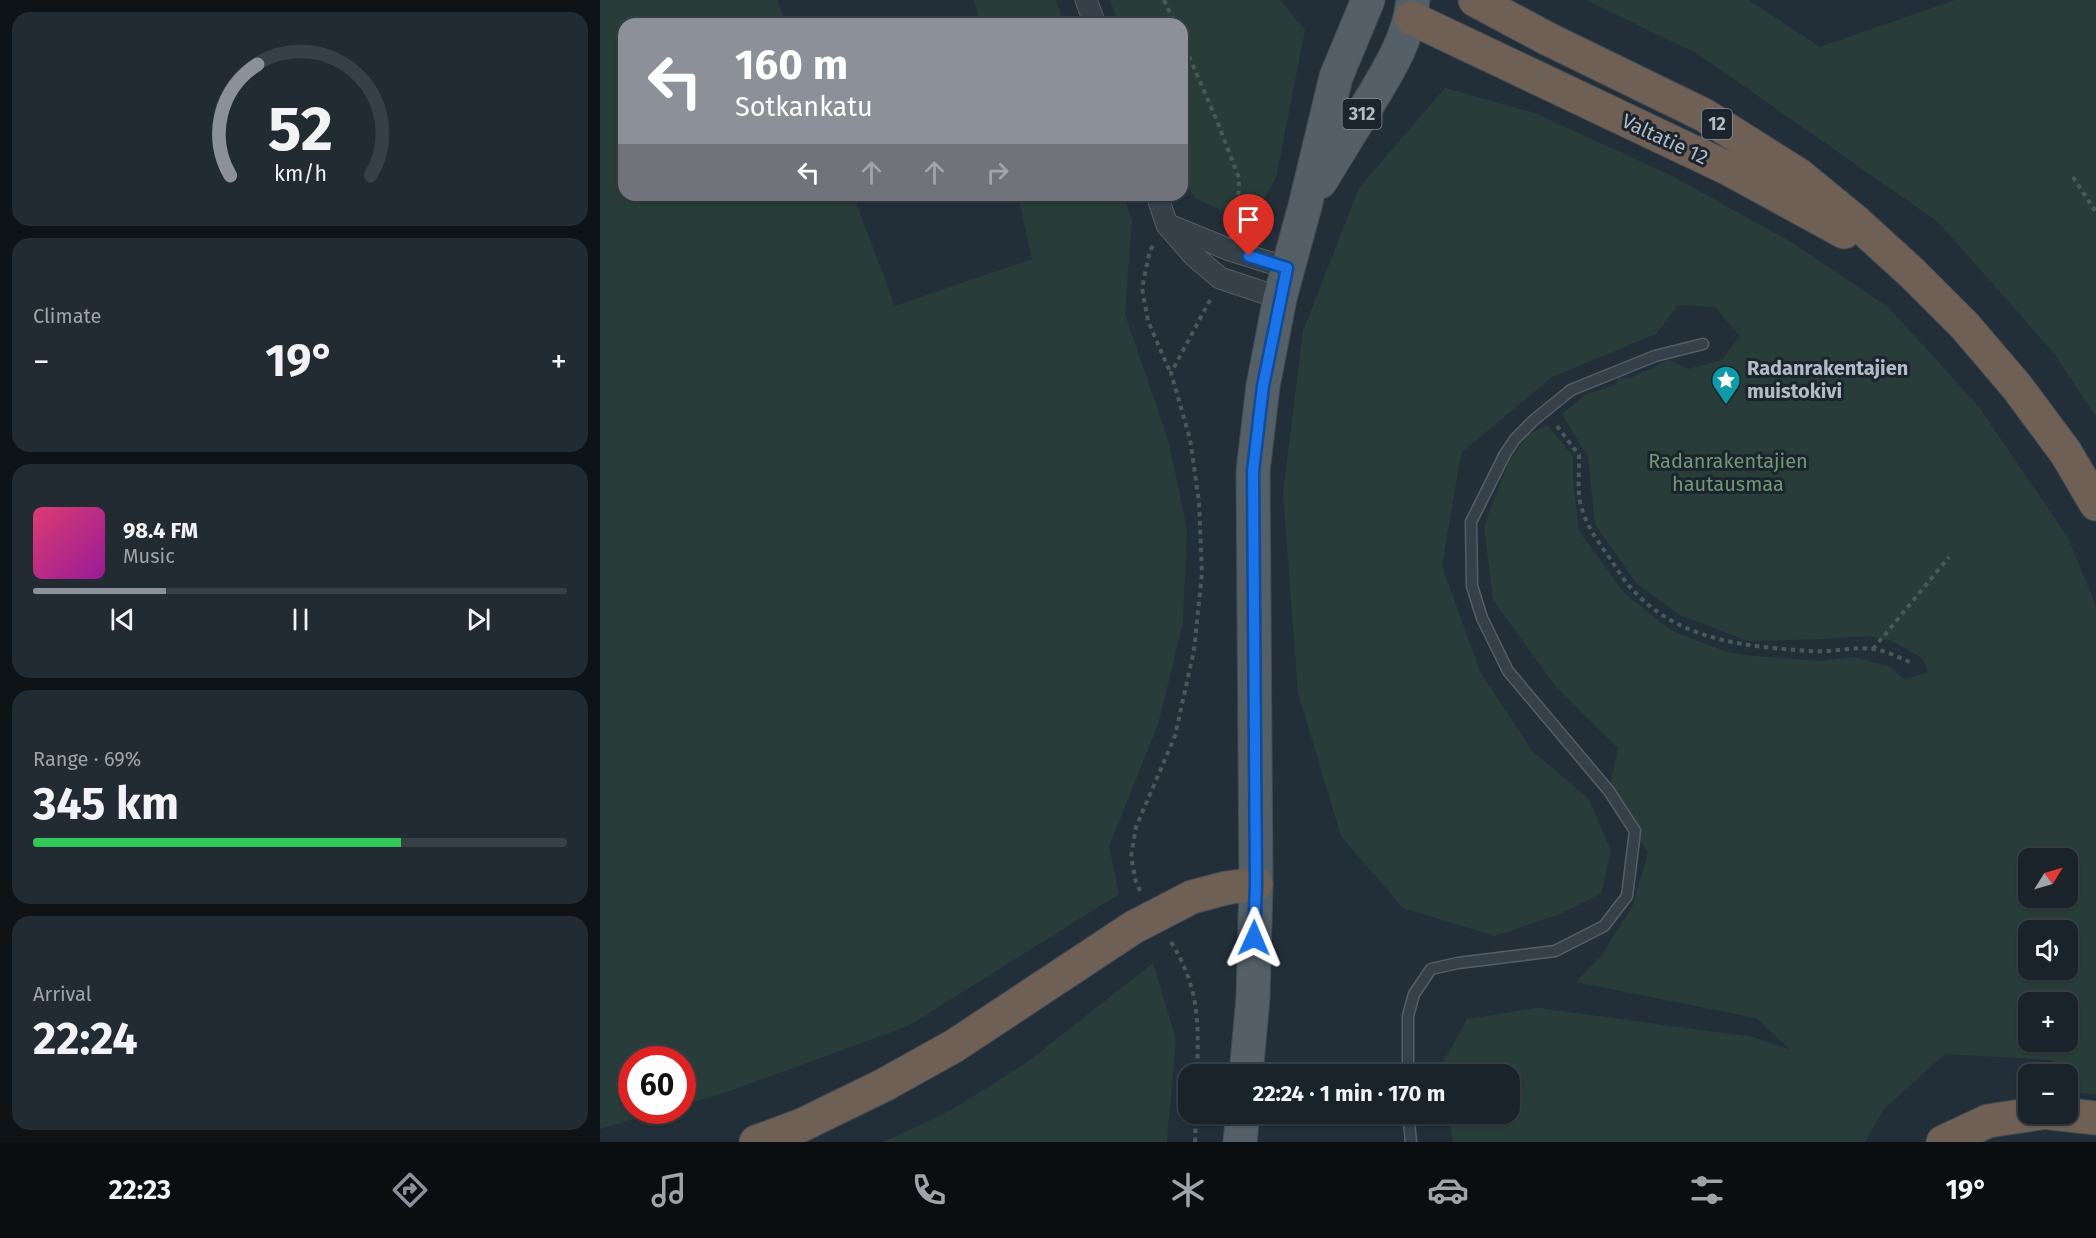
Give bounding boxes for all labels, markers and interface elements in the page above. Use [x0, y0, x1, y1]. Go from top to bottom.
text: 160 m [735, 40, 848, 90]
icon: left [636, 42, 714, 120]
text: Sotkankatu [735, 91, 873, 123]
text: 52 [268, 92, 332, 167]
road number: 312 [1342, 99, 1382, 129]
street label: Valtatie 12 [1618, 109, 1712, 169]
road number: 12 [1702, 109, 1732, 139]
icon: left [792, 156, 825, 189]
icon: ahead [855, 156, 888, 189]
icon: ahead [918, 156, 951, 189]
icon: right [981, 156, 1014, 189]
text: km/h [273, 161, 327, 187]
pin [1223, 194, 1274, 256]
icon: arrive [1232, 203, 1265, 236]
text: Climate [33, 304, 101, 328]
text: 19° [265, 334, 335, 388]
text: − [33, 342, 50, 382]
text: + [551, 342, 567, 382]
place label: Radanrakentajien muistokivi [1747, 356, 1908, 403]
place icon: Radanrakentajien muistokivi [1710, 364, 1742, 406]
park label: Radanrakentajien hautausmaa [1648, 449, 1808, 496]
text: 98.4 FM [123, 517, 198, 544]
text: Music [123, 544, 175, 568]
icon: previous [106, 603, 139, 636]
icon: pause [284, 603, 317, 636]
icon: next [462, 603, 495, 636]
text: Range · 69% [33, 747, 141, 771]
text: 345 km [33, 777, 179, 831]
north arrow [2018, 848, 2078, 908]
map controls [2018, 848, 2078, 1124]
position arrow [1222, 906, 1286, 970]
button: sound [2018, 920, 2078, 980]
text: Arrival [33, 982, 92, 1006]
button: + [2018, 992, 2078, 1052]
text: 22:24 [33, 1012, 138, 1066]
speed limit sign: 60 [618, 1046, 696, 1124]
button: − [2018, 1064, 2078, 1124]
text: 22:24 · 1 min · 170 m [1253, 1080, 1445, 1107]
icon: directions [389, 1169, 431, 1211]
icon: music [648, 1169, 690, 1211]
icon: phone [908, 1169, 950, 1211]
icon: climate [1167, 1169, 1209, 1211]
icon: car [1427, 1169, 1469, 1211]
icon: filters [1686, 1169, 1728, 1211]
text: 22:23 [109, 1174, 171, 1206]
text: 19° [1946, 1174, 1987, 1206]

